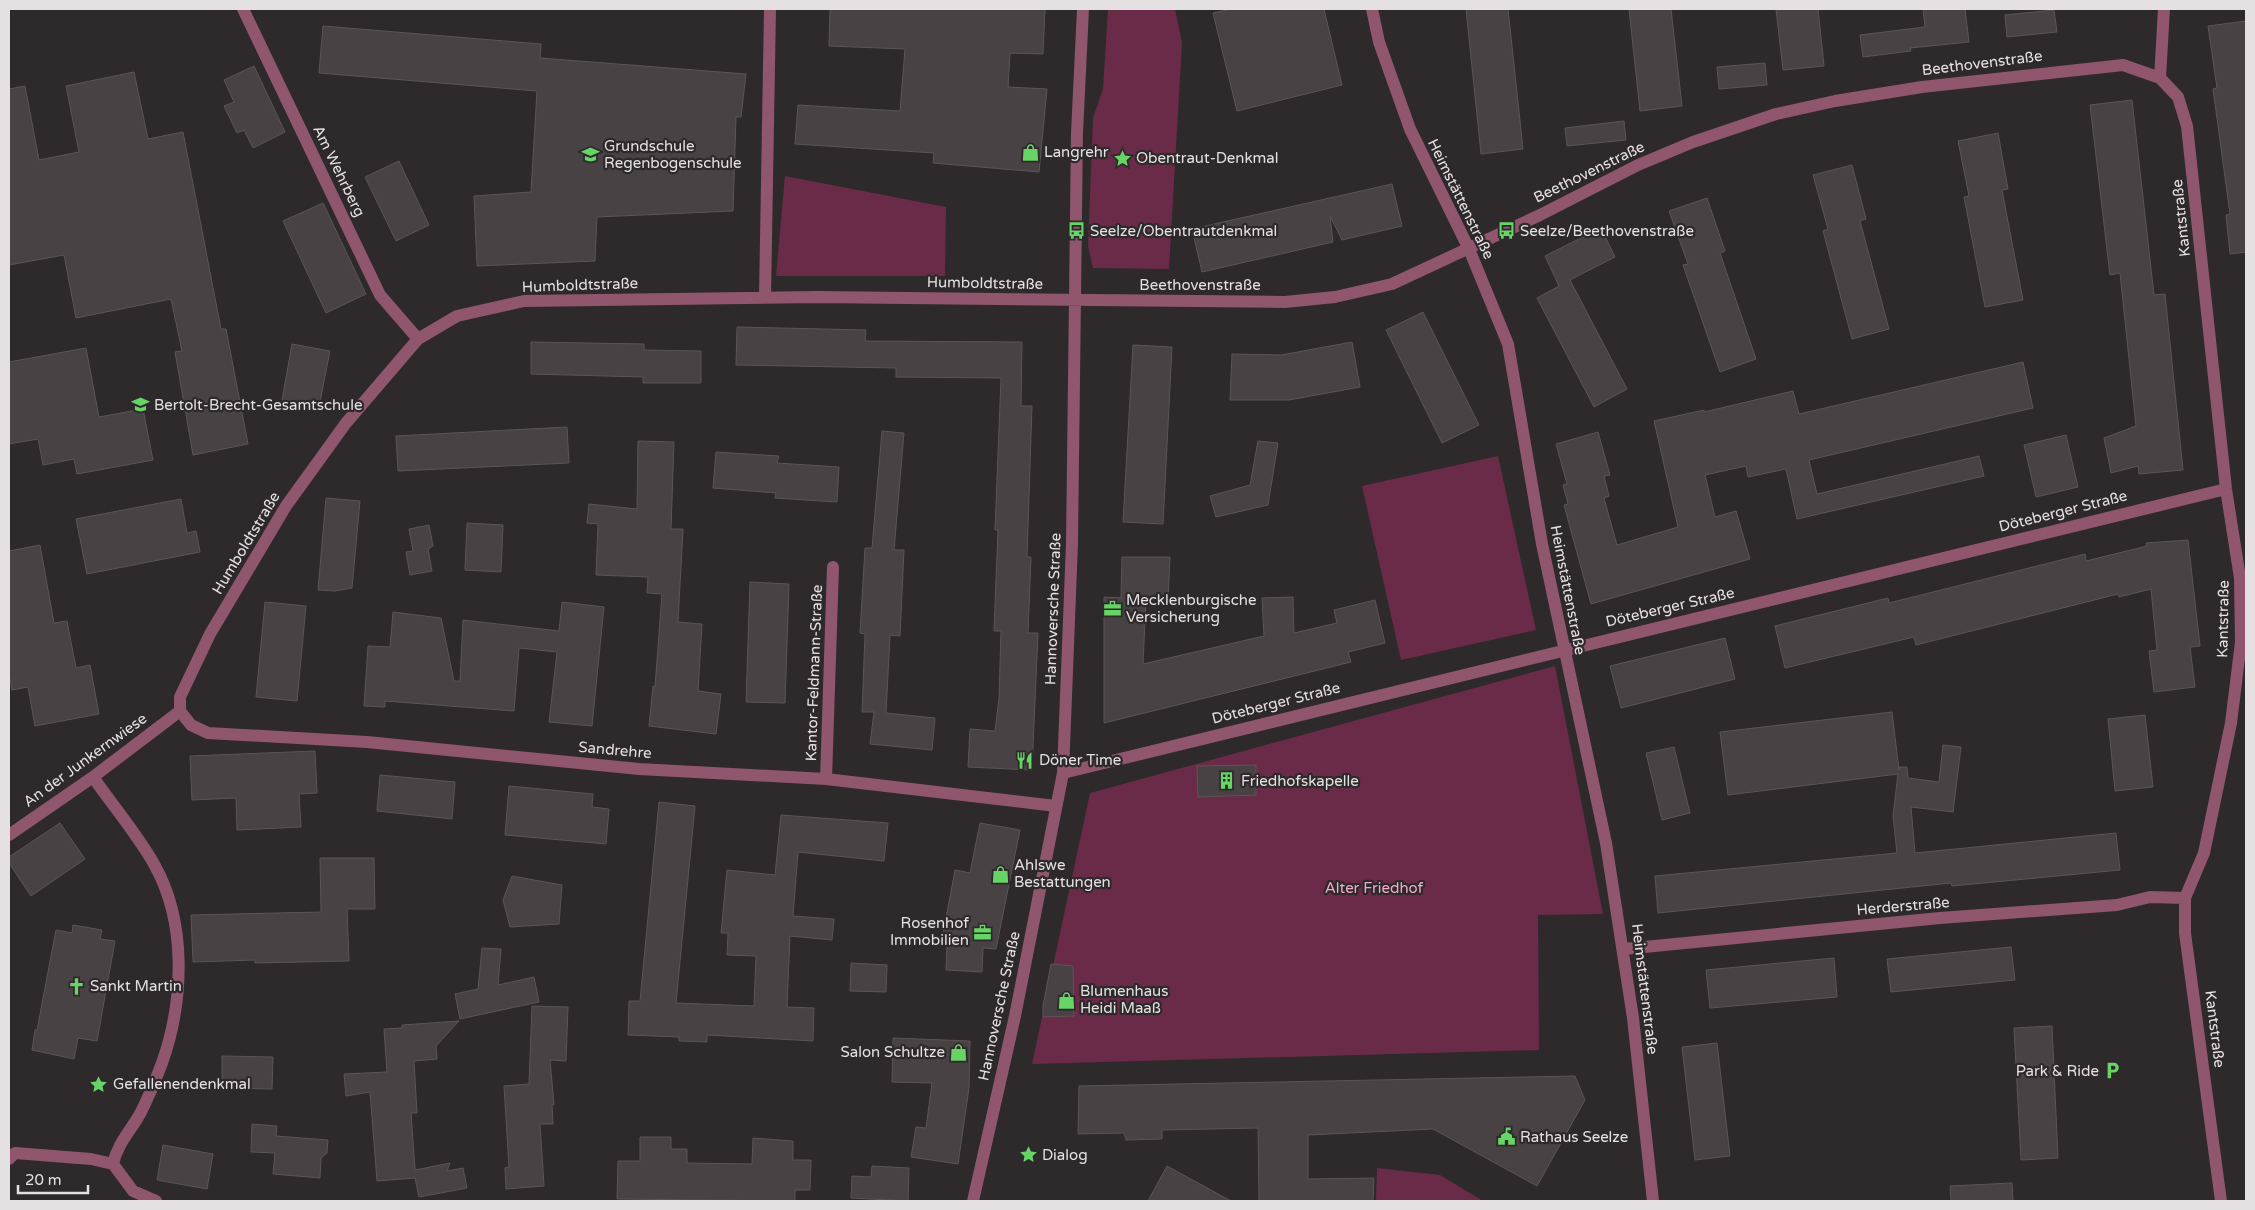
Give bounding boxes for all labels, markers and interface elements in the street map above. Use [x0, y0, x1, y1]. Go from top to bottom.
street label: Beethovenstraße [1921, 47, 2043, 79]
street label: Am Wehrberg [309, 122, 369, 220]
street label: Heimstättenstraße [1424, 136, 1498, 262]
place label: Grundschule Regenbogenschule [604, 137, 742, 172]
street label: Beethovenstraße [1531, 137, 1647, 207]
shop icon: Langrehr [1020, 142, 1040, 162]
place label: Langrehr [1044, 143, 1109, 161]
school or university icon: Grundschule Regenbogenschule [580, 145, 600, 165]
place icon: Obentraut-Denkmal [1112, 148, 1132, 168]
place label: Obentraut-Denkmal [1136, 149, 1279, 167]
street label: Kantstraße [2168, 178, 2194, 258]
bus stop icon: Seelze/Obentrautdenkmal [1066, 221, 1086, 241]
bus stop icon: Seelze/Beethovenstraße [1496, 221, 1516, 241]
place label: Seelze/Obentrautdenkmal [1090, 222, 1277, 240]
place label: Seelze/Beethovenstraße [1520, 222, 1694, 240]
street label: Humboldtstraße [927, 273, 1043, 293]
street label: Humboldtstraße [522, 274, 638, 296]
street label: Beethovenstraße [1139, 276, 1261, 294]
school or university icon: Bertolt-Brecht-Gesamtschule [130, 395, 150, 415]
place label: Bertolt-Brecht-Gesamtschule [154, 396, 362, 414]
street label: Döteberger Straße [1997, 486, 2129, 536]
street label: Humboldtstraße [208, 489, 284, 597]
street label: Heimstättenstraße [1547, 524, 1589, 656]
street label: Hannoversche Straße [1041, 533, 1065, 685]
street label: Kantstraße [2213, 580, 2233, 658]
street label: Döteberger Straße [1604, 583, 1736, 631]
street label: Kantor-Feldmann-Straße [802, 584, 826, 762]
place label: Mecklenburgische Versicherung [1126, 591, 1256, 626]
office icon: Mecklenburgische Versicherung [1102, 599, 1122, 619]
street label: Döteberger Straße [1210, 678, 1342, 728]
street label: An der Junkernwiese [20, 709, 150, 811]
street label: Sandrehre [578, 738, 652, 762]
restaurant icon: Döner Time [1015, 750, 1035, 770]
place label: Döner Time [1039, 751, 1121, 769]
building icon: Friedhofskapelle [1217, 771, 1237, 791]
place label: Friedhofskapelle [1241, 772, 1359, 790]
place label: Ahlswe Bestattungen [1014, 856, 1111, 891]
shop icon: Ahlswe Bestattungen [990, 864, 1010, 884]
park label: Alter Friedhof [1325, 879, 1424, 897]
street label: Herderstraße [1856, 893, 1950, 919]
place label: Rosenhof Immobilien [890, 914, 969, 949]
office icon: Rosenhof Immobilien [973, 922, 993, 942]
street label: Heimstättenstraße [1628, 922, 1662, 1056]
street label: Hannoversche Straße [974, 930, 1024, 1082]
church icon: Sankt Martin [66, 976, 86, 996]
place label: Sankt Martin [90, 977, 182, 995]
place label: Blumenhaus Heidi Maaß [1080, 982, 1168, 1017]
street label: Kantstraße [2201, 989, 2229, 1069]
shop icon: Blumenhaus Heidi Maaß [1056, 990, 1076, 1010]
shop icon: Salon Schultze [949, 1042, 969, 1062]
place label: Salon Schultze [841, 1043, 945, 1061]
parking icon: Park & Ride [2103, 1061, 2123, 1081]
place label: Park & Ride [2016, 1062, 2099, 1080]
place icon: Gefallenendenkmal [89, 1074, 109, 1094]
place label: Gefallenendenkmal [113, 1075, 251, 1093]
public building icon: Rathaus Seelze [1496, 1127, 1516, 1147]
place label: Rathaus Seelze [1520, 1128, 1628, 1146]
place icon: Dialog [1018, 1145, 1038, 1165]
place label: Dialog [1042, 1146, 1088, 1164]
scale bar [18, 1162, 88, 1194]
text: 20 m [25, 1171, 62, 1189]

